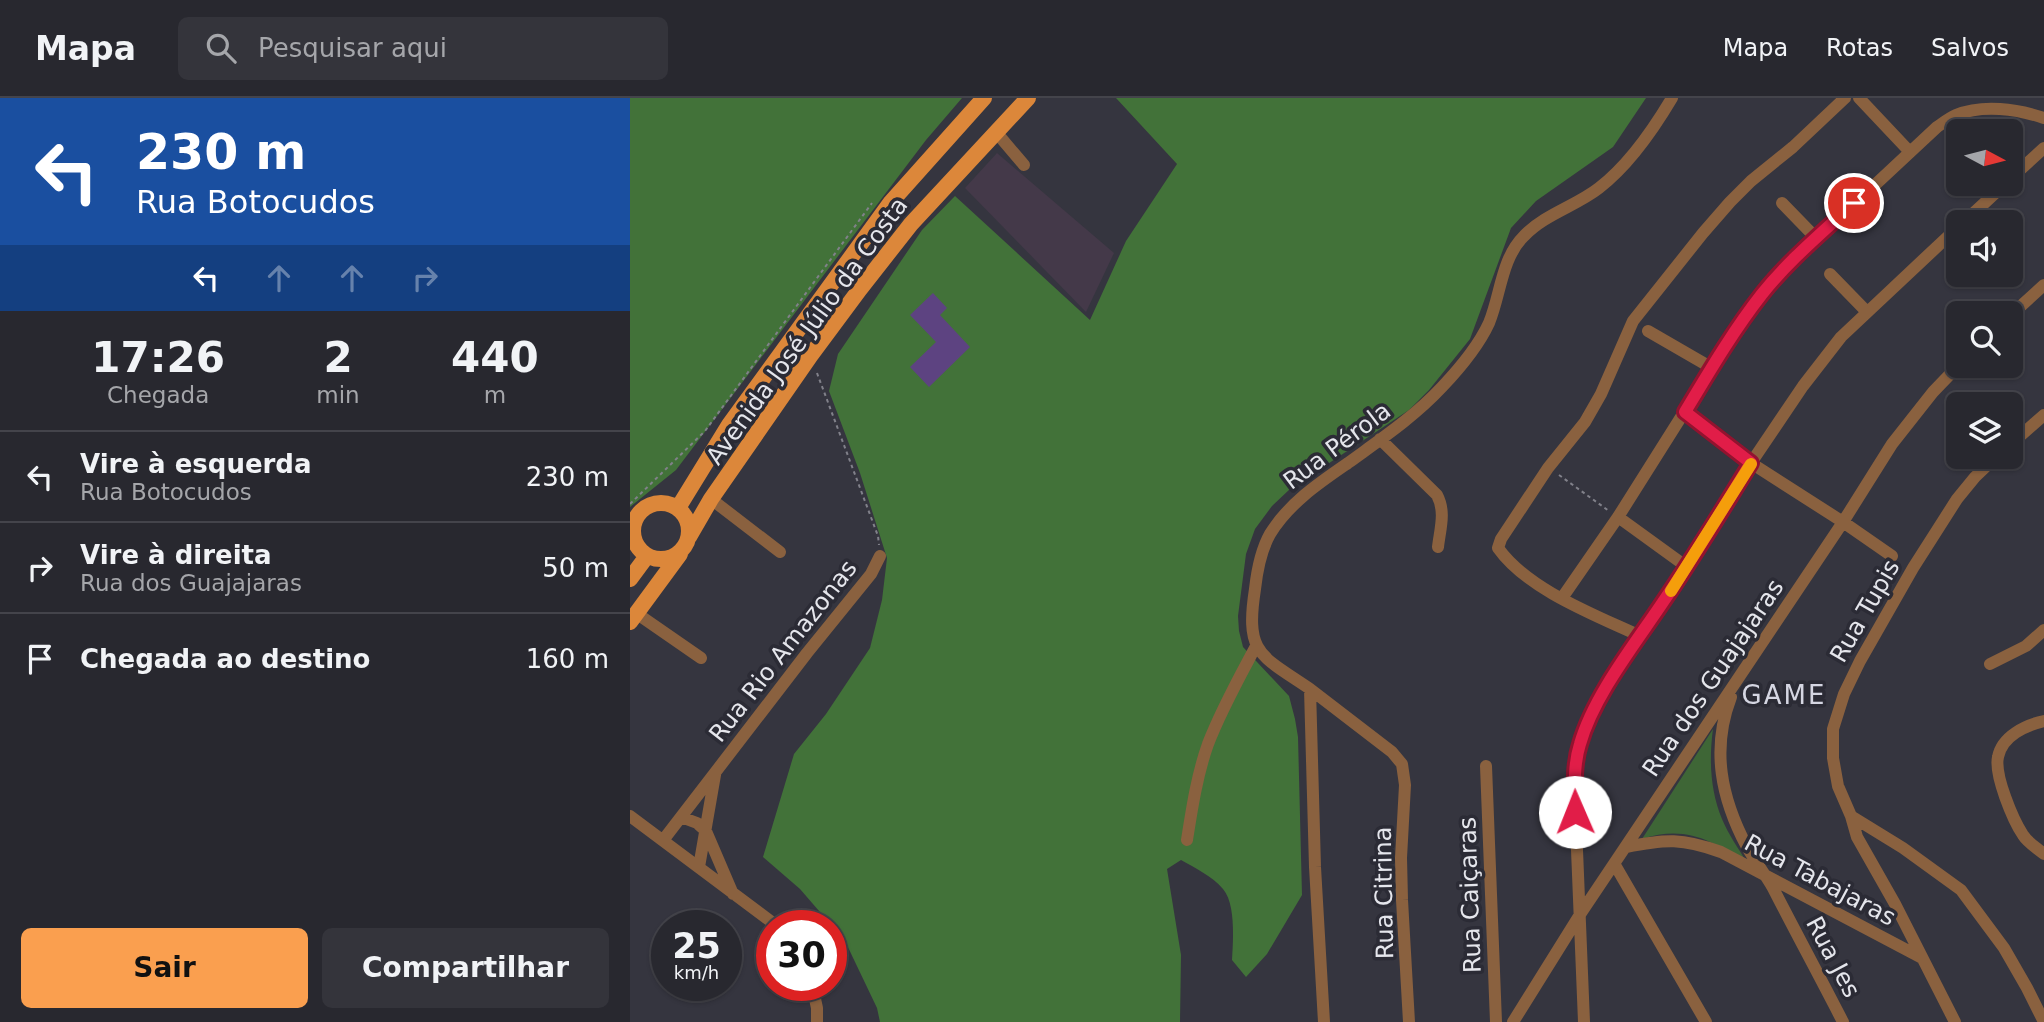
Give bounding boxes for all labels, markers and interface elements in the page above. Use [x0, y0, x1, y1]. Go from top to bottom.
search box [178, 17, 668, 80]
text: Mapa [35, 29, 136, 68]
icon: search [202, 29, 240, 67]
text: Pesquisar aqui [258, 33, 447, 63]
text: Mapa [1723, 34, 1788, 62]
text: Rotas [1826, 34, 1893, 62]
text: Salvos [1931, 34, 2009, 62]
north arrow [1946, 119, 2023, 196]
map controls [1946, 119, 2023, 469]
text: 230 m [136, 124, 306, 181]
icon: left [21, 126, 112, 217]
pin [1824, 173, 1884, 233]
text: Rua Botocudos [136, 183, 375, 221]
icon: arrive [1835, 184, 1873, 222]
street label: Avenida José Júlio da Costa [701, 192, 913, 470]
button: sound [1946, 210, 2023, 287]
icon: left [187, 259, 225, 297]
icon: ahead [260, 259, 298, 297]
icon: ahead [333, 259, 371, 297]
icon: right [406, 259, 444, 297]
button: search [1946, 301, 2023, 378]
text: 17:26 [91, 333, 225, 382]
text: 2 [323, 333, 353, 382]
text: 440 [451, 333, 539, 382]
text: Chegada [107, 382, 209, 408]
text: min [316, 382, 360, 408]
text: m [484, 382, 506, 408]
button: layers [1946, 392, 2023, 469]
street label: Rua Pérola [1278, 397, 1396, 495]
text: Vire à esquerda [80, 449, 312, 479]
icon: left [21, 458, 59, 496]
text: 230 m [526, 462, 609, 492]
text: Rua Botocudos [80, 479, 252, 505]
text: Vire à direita [80, 540, 272, 570]
icon: right [21, 549, 59, 587]
text: 50 m [542, 553, 609, 583]
street label: Rua Rio Amazonas [703, 555, 863, 747]
street label: Rua Tupis [1824, 555, 1906, 667]
text: Rua dos Guajajaras [80, 570, 302, 596]
street label: Rua dos Guajajaras [1637, 574, 1789, 782]
icon: arrive [21, 640, 59, 678]
text: Chegada ao destino [80, 644, 370, 674]
text: 160 m [526, 644, 609, 674]
district label: GAME [1742, 680, 1826, 710]
position arrow [1538, 775, 1612, 849]
street label: Rua Caiçaras [1453, 816, 1487, 974]
street label: Rua Citrina [1369, 827, 1399, 959]
street label: Rua Tabajaras [1740, 828, 1900, 932]
speed limit sign: 30 [756, 910, 847, 1001]
street label: Rua Jes [1800, 912, 1866, 1002]
text: 25 [672, 926, 721, 966]
button: Sair [21, 928, 308, 1008]
button: Compartilhar [322, 928, 609, 1008]
text: km/h [674, 962, 719, 983]

